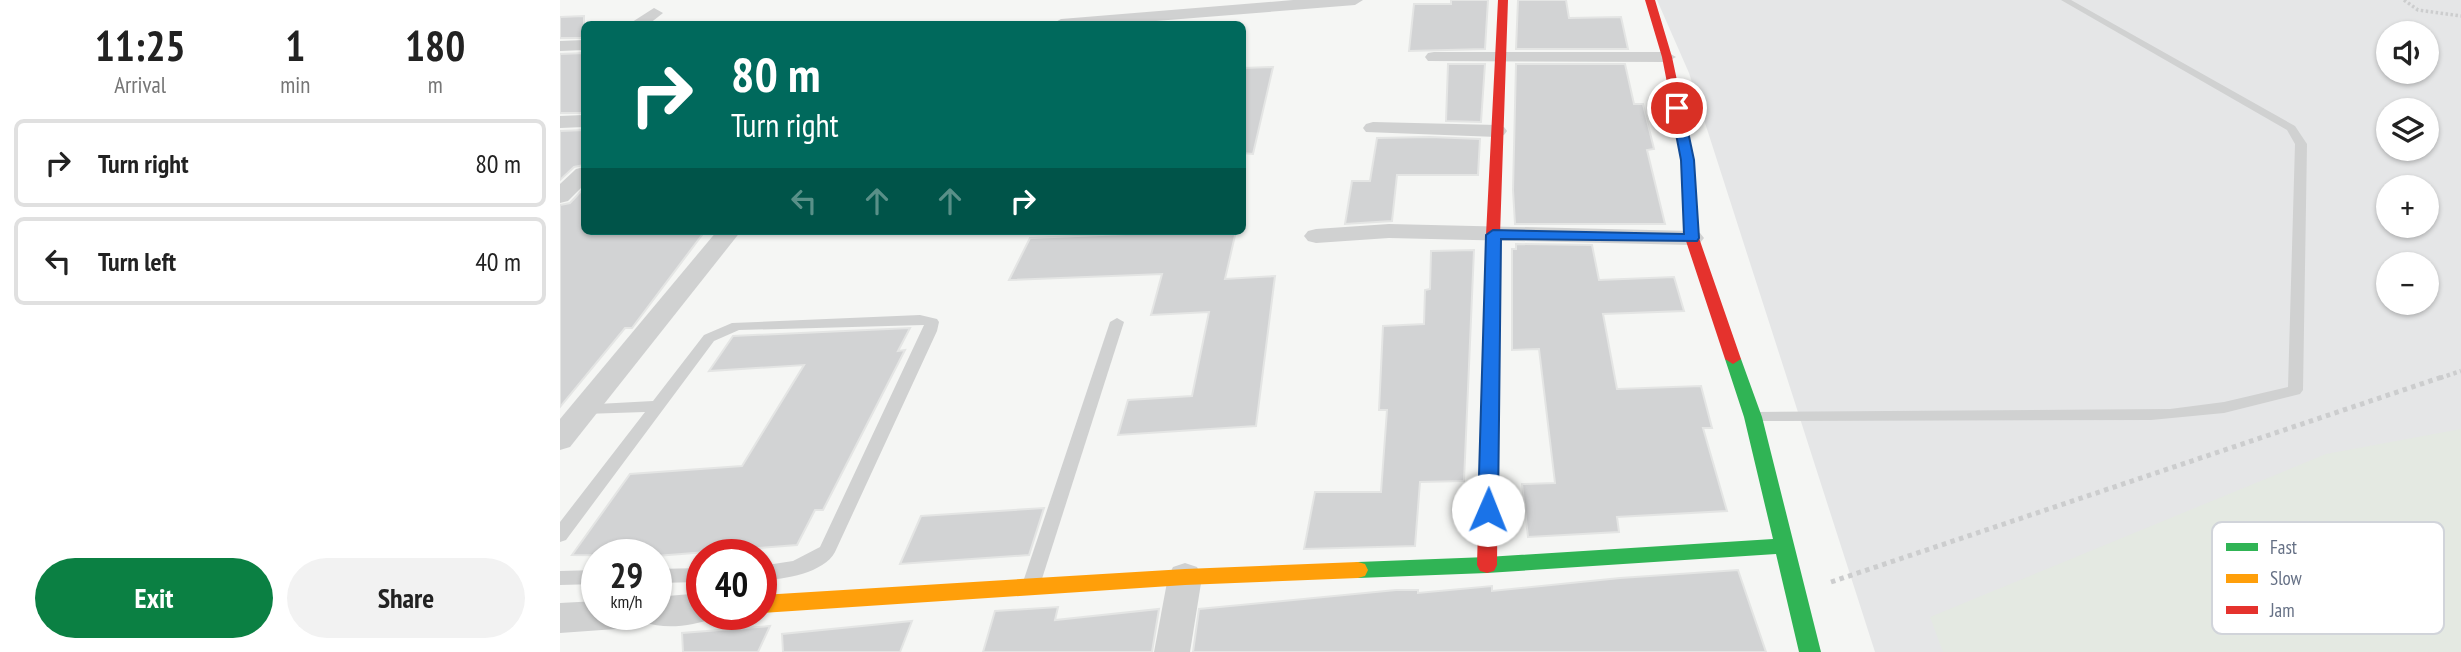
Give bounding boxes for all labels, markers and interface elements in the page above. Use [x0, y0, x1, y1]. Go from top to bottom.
text: 11:25 [95, 18, 186, 73]
text: 1 [285, 18, 305, 73]
text: 180 [405, 18, 465, 73]
map controls [2376, 21, 2439, 315]
button: sound [2376, 21, 2439, 84]
text: 80 m [731, 42, 820, 106]
icon: right [616, 49, 707, 140]
text: Arrival [114, 70, 166, 99]
text: min [280, 70, 310, 99]
text: m [428, 70, 443, 99]
pin [1647, 78, 1707, 138]
icon: arrive [1658, 89, 1696, 127]
button: layers [2376, 98, 2439, 161]
text: Turn right [731, 104, 839, 146]
icon: right [39, 144, 77, 182]
text: Turn right [98, 147, 189, 180]
text: 80 m [475, 147, 521, 180]
button: + [2376, 175, 2439, 238]
icon: left [785, 182, 823, 220]
icon: ahead [858, 182, 896, 220]
icon: ahead [931, 182, 969, 220]
icon: right [1004, 182, 1042, 220]
icon: left [39, 242, 77, 280]
text: Turn left [98, 245, 176, 278]
text: 40 m [475, 245, 521, 278]
button: − [2376, 252, 2439, 315]
position arrow [1451, 473, 1525, 547]
legend [2212, 522, 2444, 634]
text: Fast [2270, 535, 2298, 559]
speed limit sign: 40 [686, 539, 777, 630]
text: 29 [610, 552, 643, 598]
button: Exit [35, 558, 273, 638]
button: Share [287, 558, 525, 638]
text: Slow [2270, 566, 2303, 590]
text: km/h [611, 590, 642, 613]
text: Jam [2269, 598, 2295, 622]

